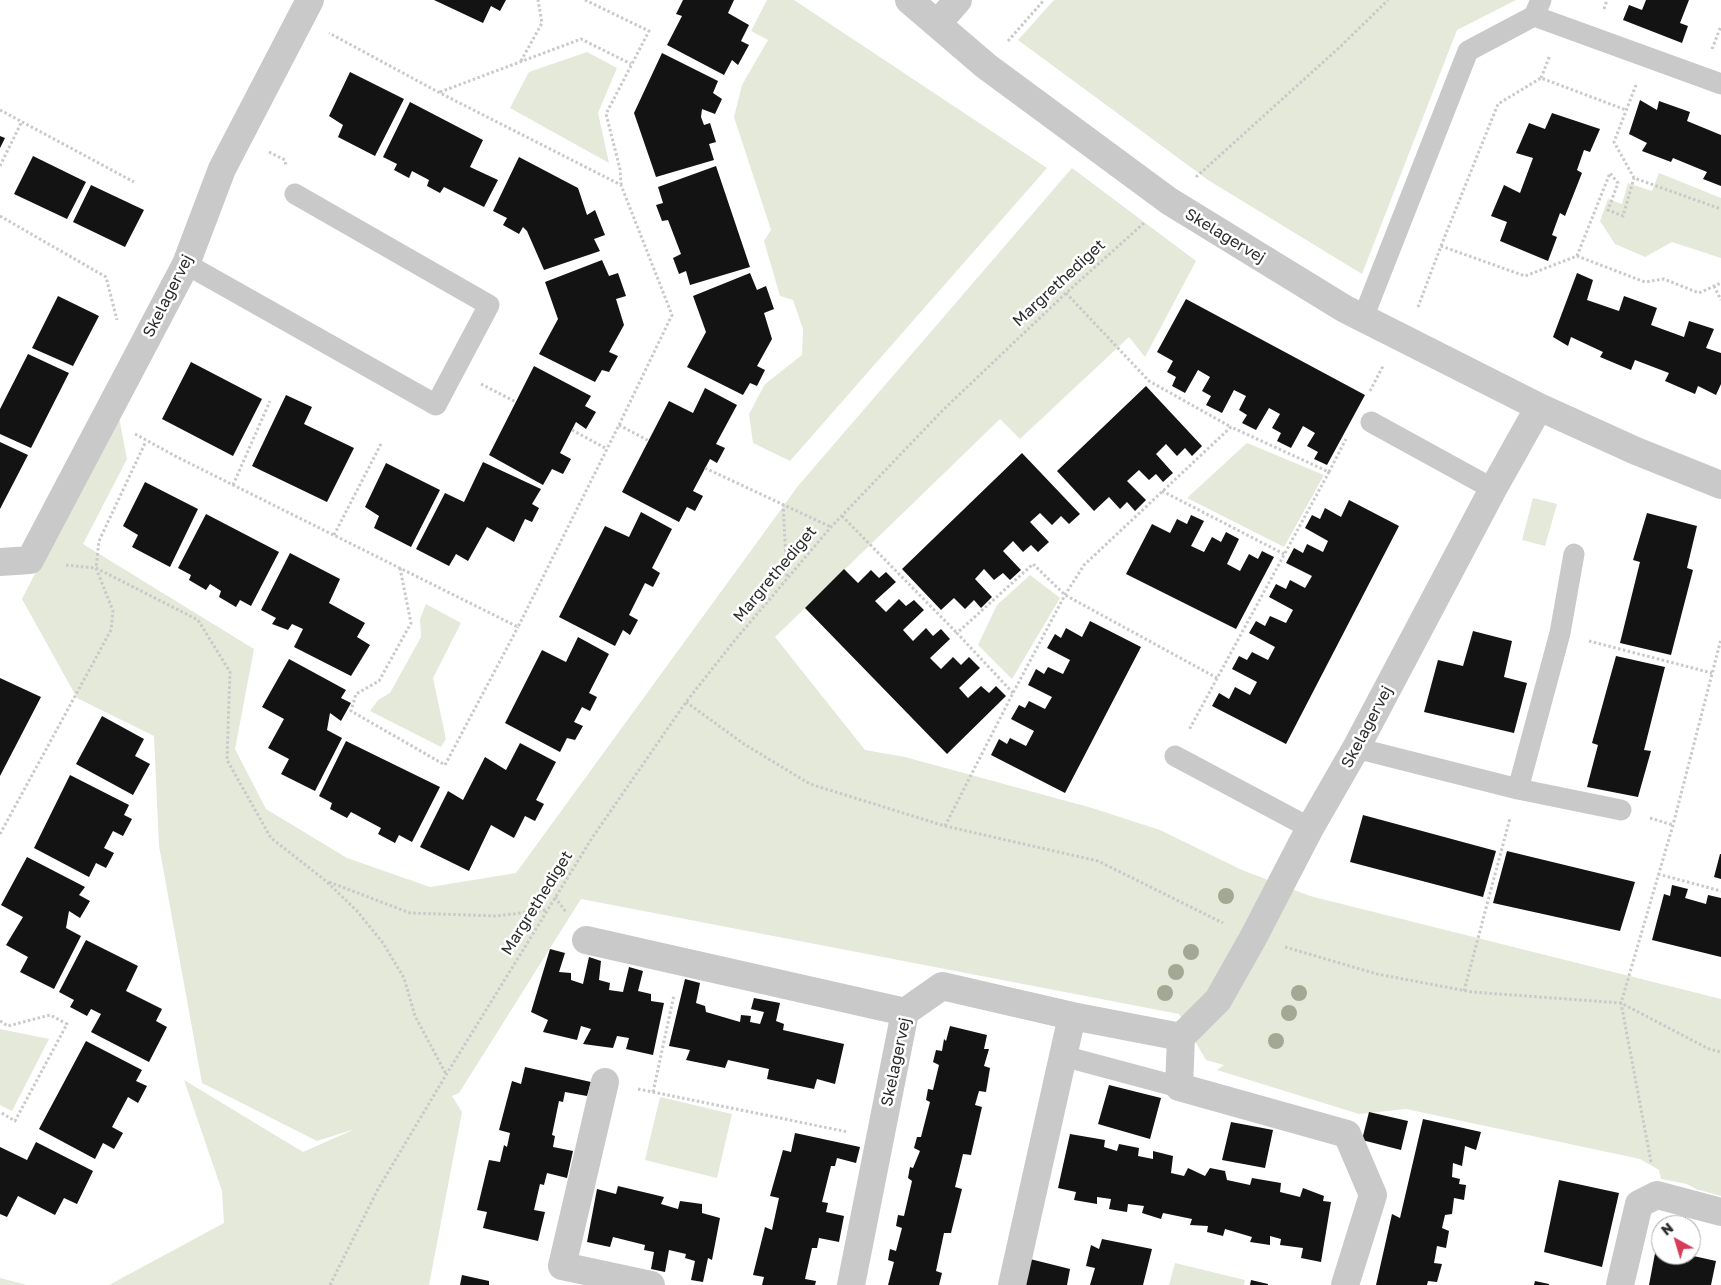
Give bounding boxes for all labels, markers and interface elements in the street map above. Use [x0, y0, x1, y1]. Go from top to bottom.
street label: Skelagervej [1181, 204, 1269, 268]
street label: Margrethediget [1009, 235, 1109, 331]
street label: Skelagervej [139, 251, 197, 341]
street label: Margrethediget [729, 522, 821, 626]
street label: Skelagervej [1337, 683, 1397, 771]
street label: Margrethediget [497, 847, 577, 959]
street label: Skelagervej [877, 1016, 915, 1108]
north arrow [1651, 1215, 1701, 1265]
text: N [1657, 1219, 1676, 1239]

